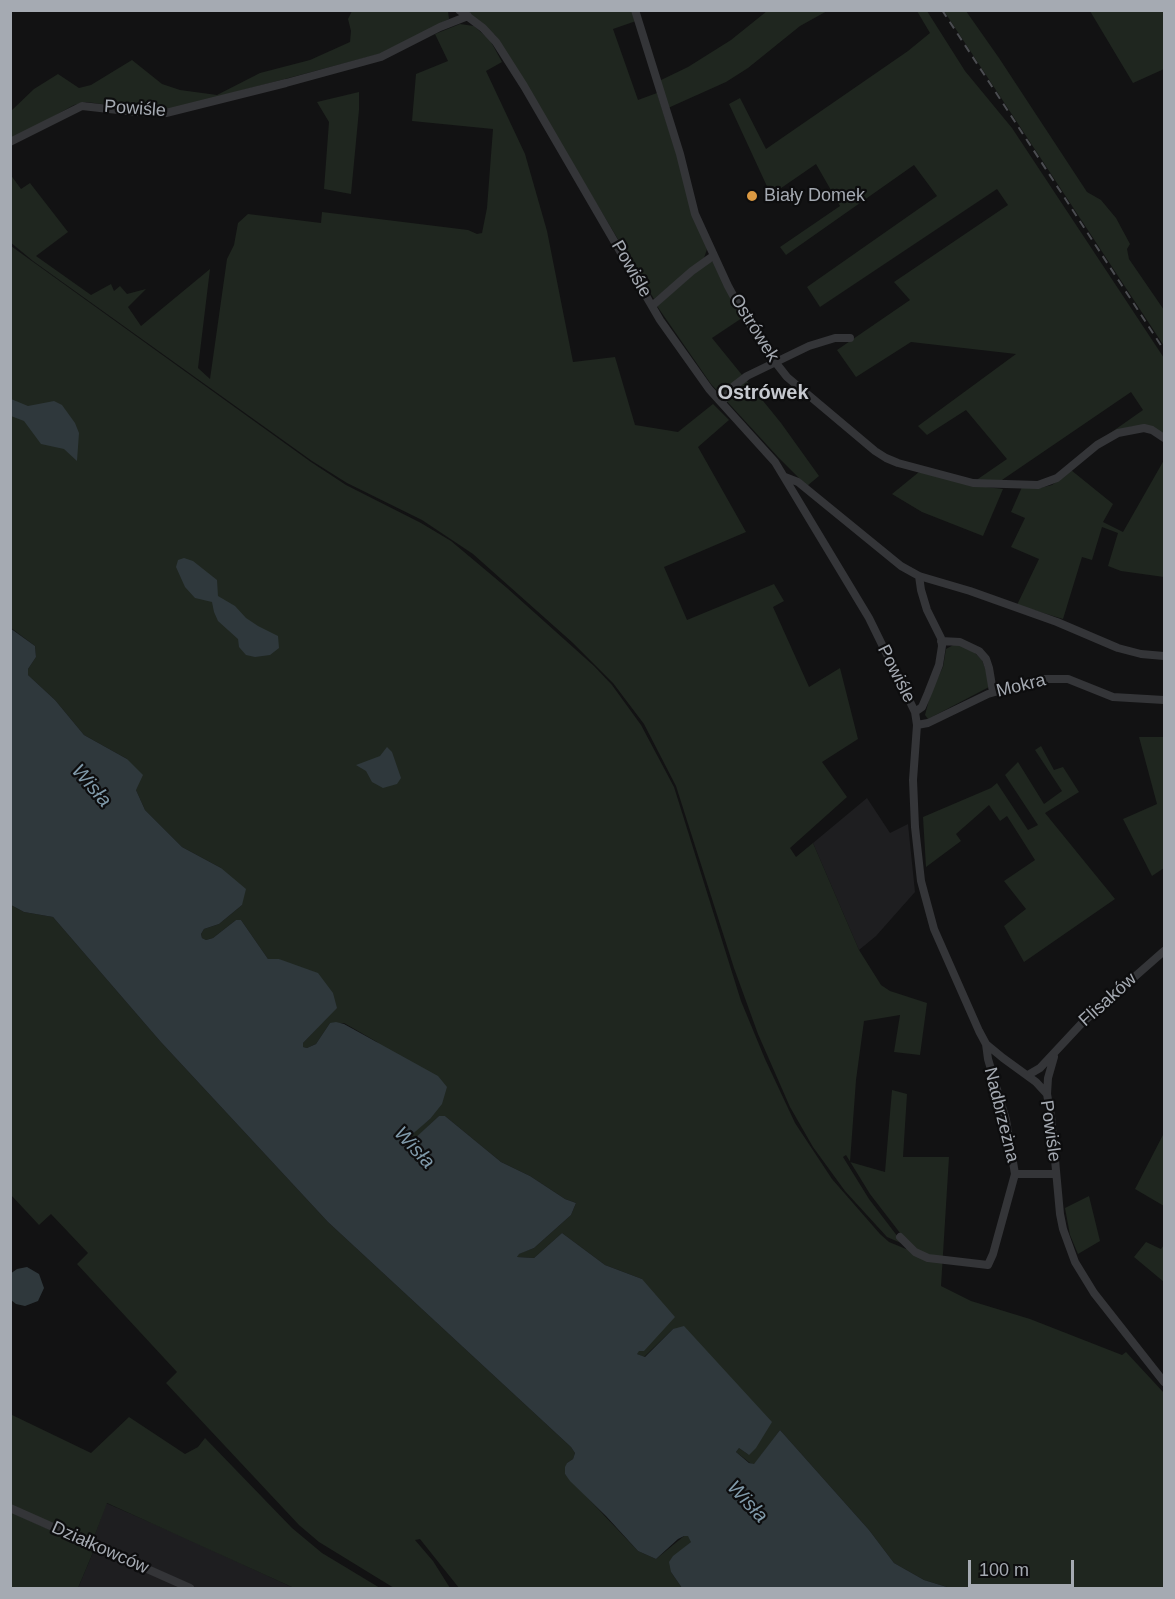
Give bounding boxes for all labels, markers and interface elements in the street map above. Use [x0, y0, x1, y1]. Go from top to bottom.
street label: Powiśle [103, 96, 167, 122]
place label: Biały Domek [764, 185, 865, 207]
marker: Biały Domek [745, 189, 759, 203]
street label: Powiśle [606, 237, 656, 301]
street label: Ostrówek [725, 290, 783, 366]
district label: Ostrówek [717, 381, 809, 405]
street label: Powiśle [872, 641, 920, 707]
street label: Mokra [994, 669, 1048, 703]
water label: Wisła [66, 760, 116, 812]
street label: Flisaków [1075, 969, 1141, 1031]
street label: Nadbrzeżna [979, 1065, 1023, 1165]
street label: Powiśle [1035, 1099, 1065, 1163]
water label: Wisła [389, 1122, 439, 1174]
water label: Wisła [722, 1476, 772, 1528]
street label: Działkowców [48, 1517, 152, 1579]
scale bar [971, 1548, 1078, 1586]
text: 100 m [979, 1560, 1029, 1580]

